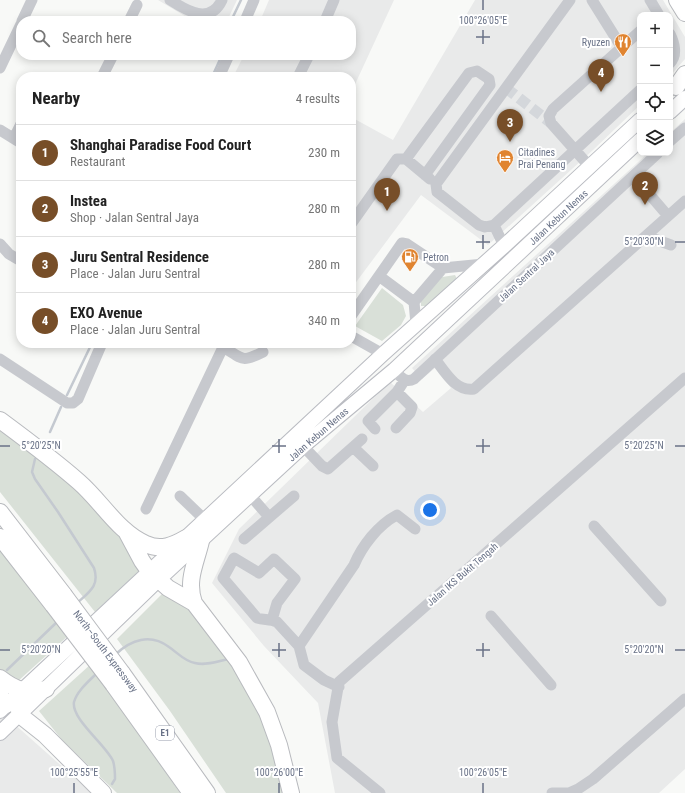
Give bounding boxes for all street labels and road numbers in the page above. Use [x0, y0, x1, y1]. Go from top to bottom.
street label: Jalan Kebun Nenas [527, 187, 590, 247]
street label: Jalan Sentral Jaya [496, 247, 557, 304]
street label: Jalan Kebun Nenas [286, 405, 351, 463]
street label: Jalan IKS Bukit Tengah [425, 541, 500, 608]
street label: North–South Expressway [71, 608, 140, 694]
road number: E1 [156, 726, 174, 740]

